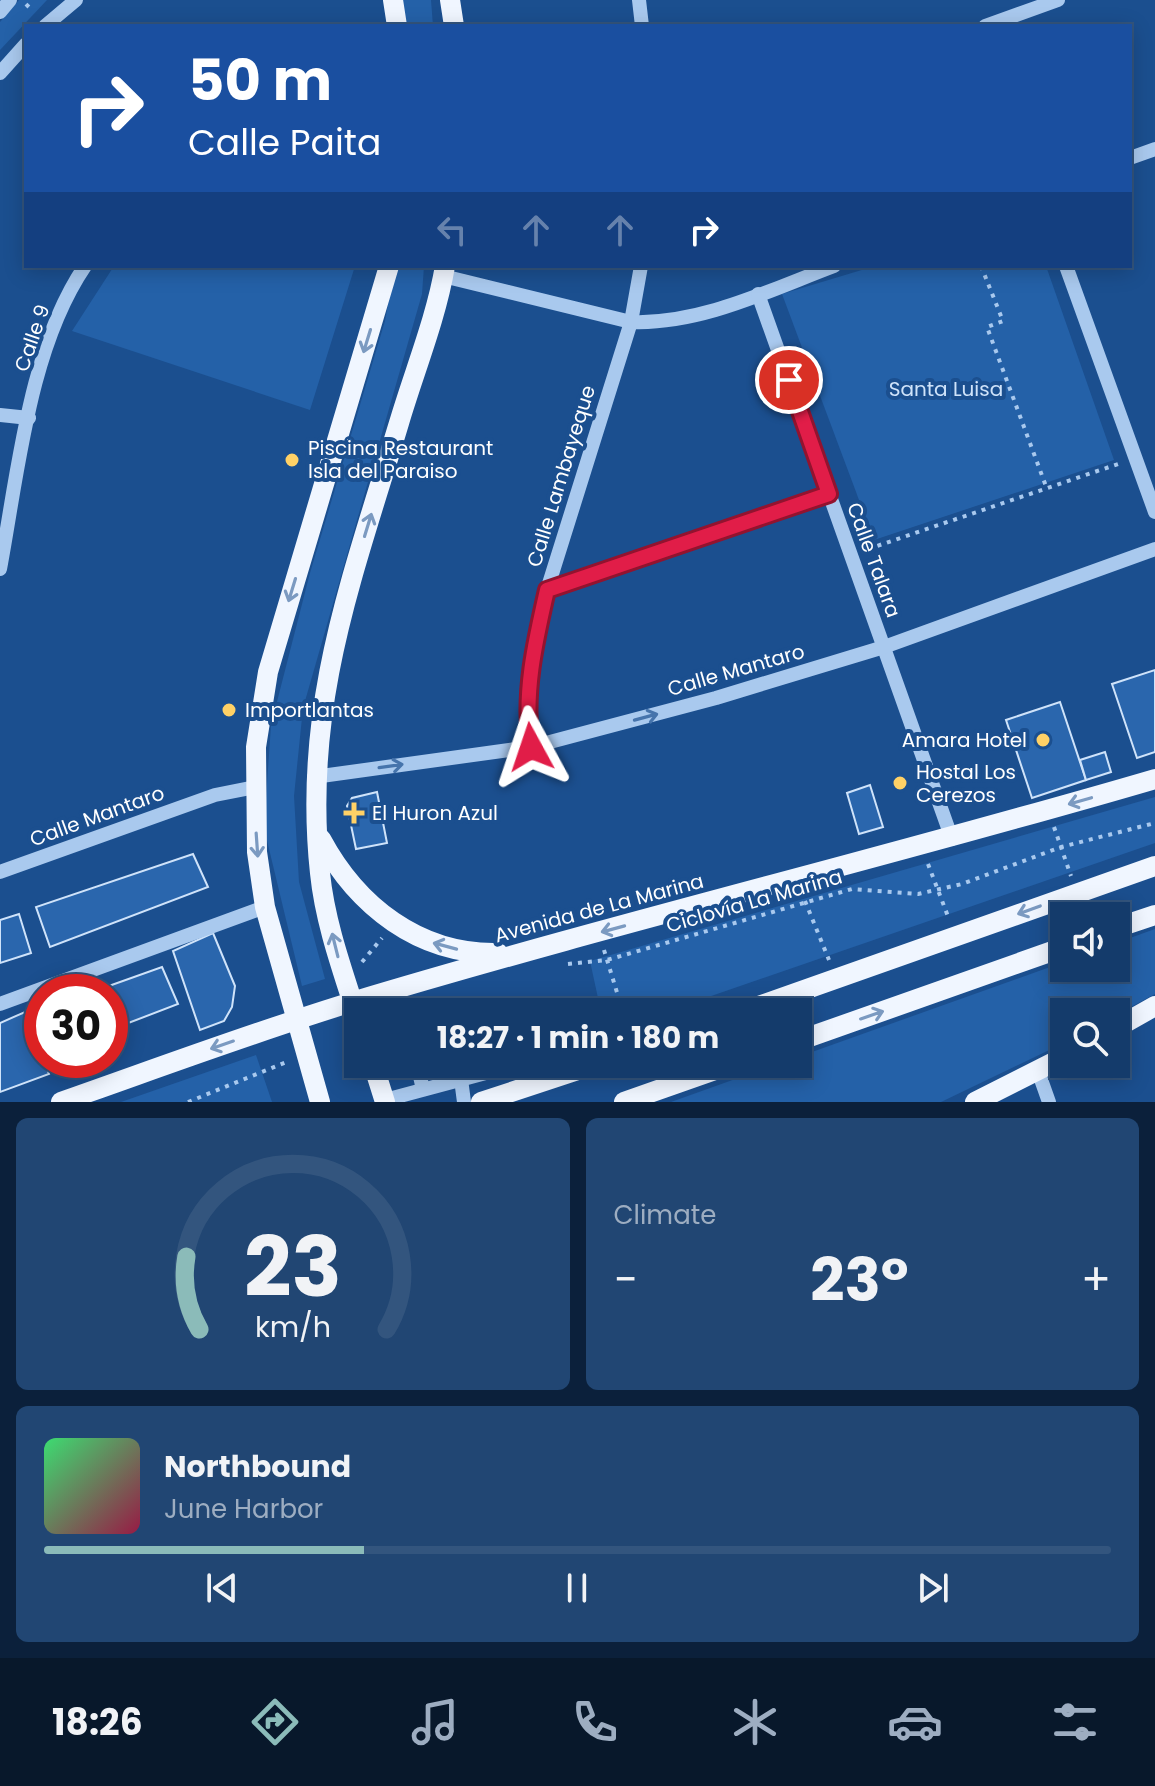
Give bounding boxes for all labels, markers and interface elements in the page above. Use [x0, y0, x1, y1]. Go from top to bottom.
text: 50 m [188, 41, 332, 120]
icon: right [56, 56, 160, 160]
text: Calle Paita [188, 117, 381, 168]
icon: left [430, 208, 474, 252]
icon: ahead [514, 208, 558, 252]
icon: ahead [598, 208, 642, 252]
icon: right [682, 208, 726, 252]
street label: Calle 9 [8, 301, 56, 375]
one-way arrow [359, 327, 374, 353]
pin [755, 346, 823, 414]
icon: arrive [767, 358, 811, 402]
park label: Santa Luisa [889, 375, 1003, 403]
street label: Calle Lambayeque [520, 382, 602, 570]
place label: Piscina Restaurant Isla del Paraiso [308, 434, 493, 485]
marker: Piscina Restaurant Isla del Paraiso [283, 451, 301, 469]
street label: Calle Talara [840, 499, 908, 621]
one-way arrow [361, 513, 376, 539]
one-way arrow [284, 576, 299, 602]
street label: Calle Mantaro [664, 637, 808, 703]
place label: Importlantas [245, 696, 374, 724]
marker: Importlantas [220, 701, 238, 719]
position arrow [489, 705, 573, 789]
one-way arrow [633, 708, 658, 723]
place label: Amara Hotel [902, 726, 1027, 754]
marker: Amara Hotel [1034, 731, 1052, 749]
place label: Hostal Los Cerezos [916, 758, 1016, 809]
one-way arrow [377, 759, 404, 774]
marker: Hostal Los Cerezos [891, 774, 909, 792]
street label: Calle Mantaro [26, 779, 168, 853]
one-way arrow [1068, 794, 1094, 809]
place label: El Huron Azul [372, 799, 498, 827]
marker: El Huron Azul [343, 802, 365, 824]
one-way arrow [250, 831, 265, 858]
street label: Ciclovía La Marina [663, 862, 845, 940]
street label: Avenida de La Marina [491, 867, 707, 949]
map controls [1050, 902, 1130, 1078]
button: sound [1050, 902, 1130, 982]
one-way arrow [1016, 904, 1041, 919]
one-way arrow [601, 922, 627, 937]
one-way arrow [327, 932, 342, 958]
one-way arrow [433, 937, 459, 952]
speed limit sign: 30 [24, 974, 128, 1078]
button: search [1050, 998, 1130, 1078]
one-way arrow [859, 1006, 884, 1021]
text: 18:27 · 1 min · 180 m [437, 1016, 719, 1059]
one-way arrow [210, 1039, 235, 1054]
text: Climate [614, 1197, 716, 1233]
text: 23 [244, 1209, 342, 1325]
text: 23° [810, 1238, 909, 1322]
text: − [614, 1249, 638, 1310]
text: + [1081, 1249, 1111, 1310]
text: km/h [255, 1307, 331, 1347]
text: Northbound [164, 1445, 351, 1488]
text: June Harbor [164, 1491, 323, 1527]
icon: previous [200, 1566, 244, 1610]
icon: pause [555, 1566, 599, 1610]
icon: next [911, 1566, 955, 1610]
icon: directions [247, 1694, 303, 1750]
icon: music [407, 1694, 463, 1750]
icon: phone [567, 1694, 623, 1750]
icon: climate [727, 1694, 783, 1750]
icon: car [887, 1694, 943, 1750]
icon: filters [1047, 1694, 1103, 1750]
text: 18:26 [52, 1697, 143, 1748]

